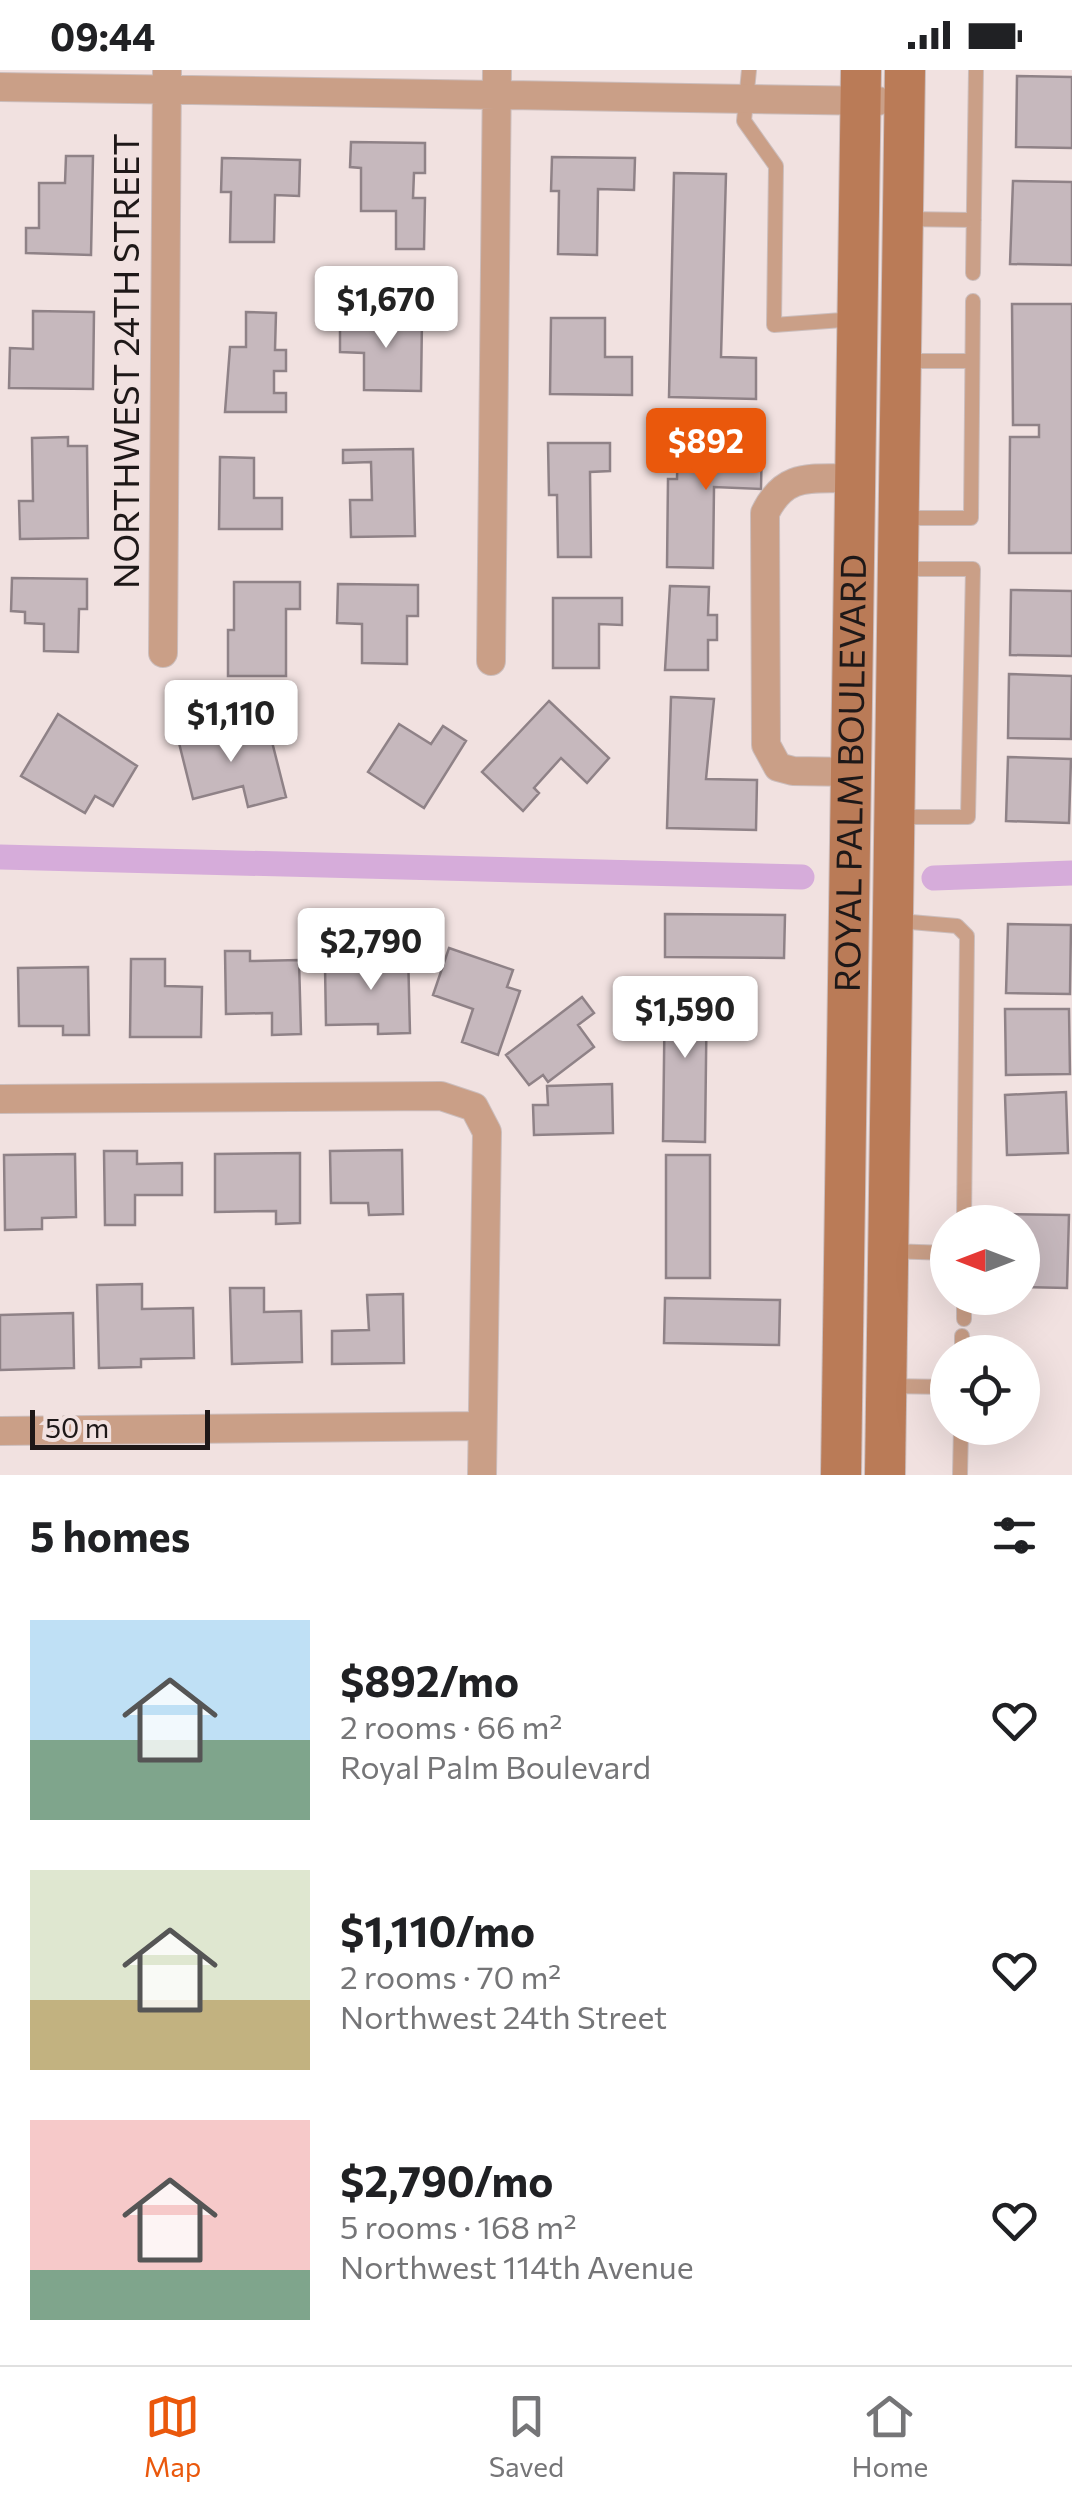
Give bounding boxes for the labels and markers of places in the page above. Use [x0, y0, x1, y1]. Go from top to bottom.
pin: $1,670 [305, 266, 467, 351]
pin: $892 [647, 408, 765, 493]
pin: $1,110 [150, 680, 312, 765]
pin: $2,790 [290, 908, 452, 993]
pin: $1,590 [604, 976, 766, 1061]

